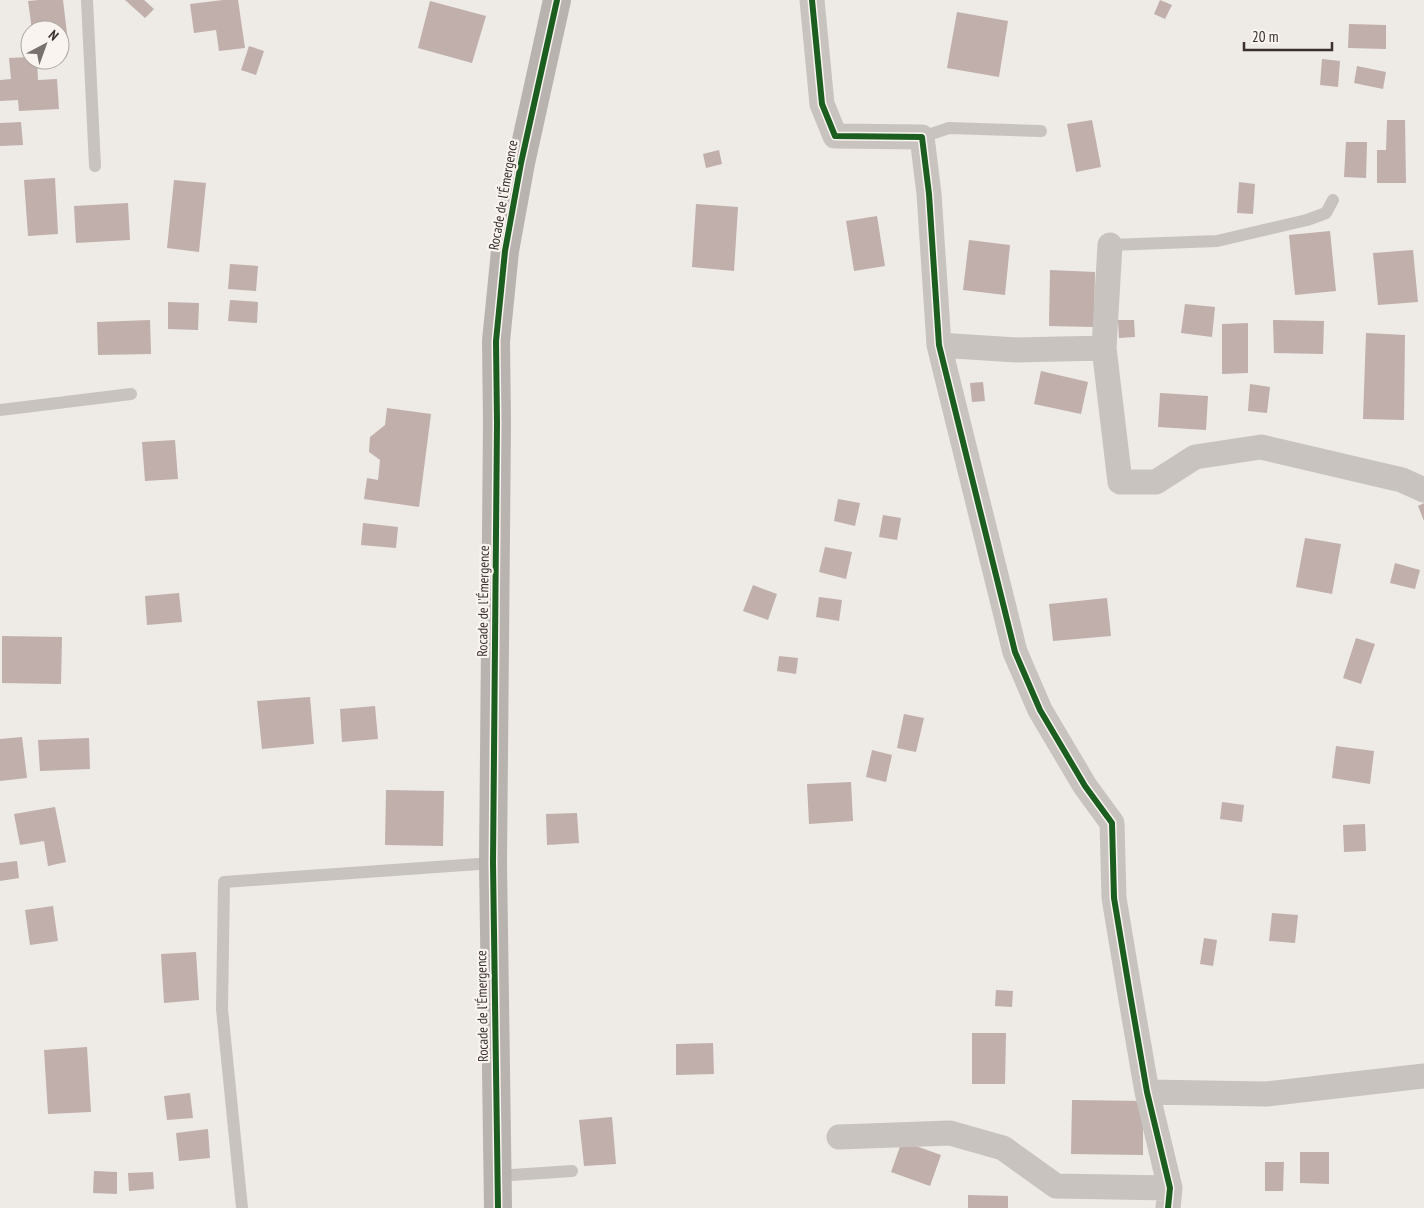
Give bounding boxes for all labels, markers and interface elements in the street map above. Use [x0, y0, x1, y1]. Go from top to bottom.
north arrow [20, 20, 70, 70]
scale bar [1244, 20, 1332, 52]
text: N [45, 26, 62, 44]
text: 20 m [1252, 27, 1278, 46]
street label: Rocade de l'Émergence [484, 138, 522, 251]
street label: Rocade de l'Émergence [473, 545, 493, 657]
street label: Rocade de l'Émergence [472, 950, 492, 1062]

